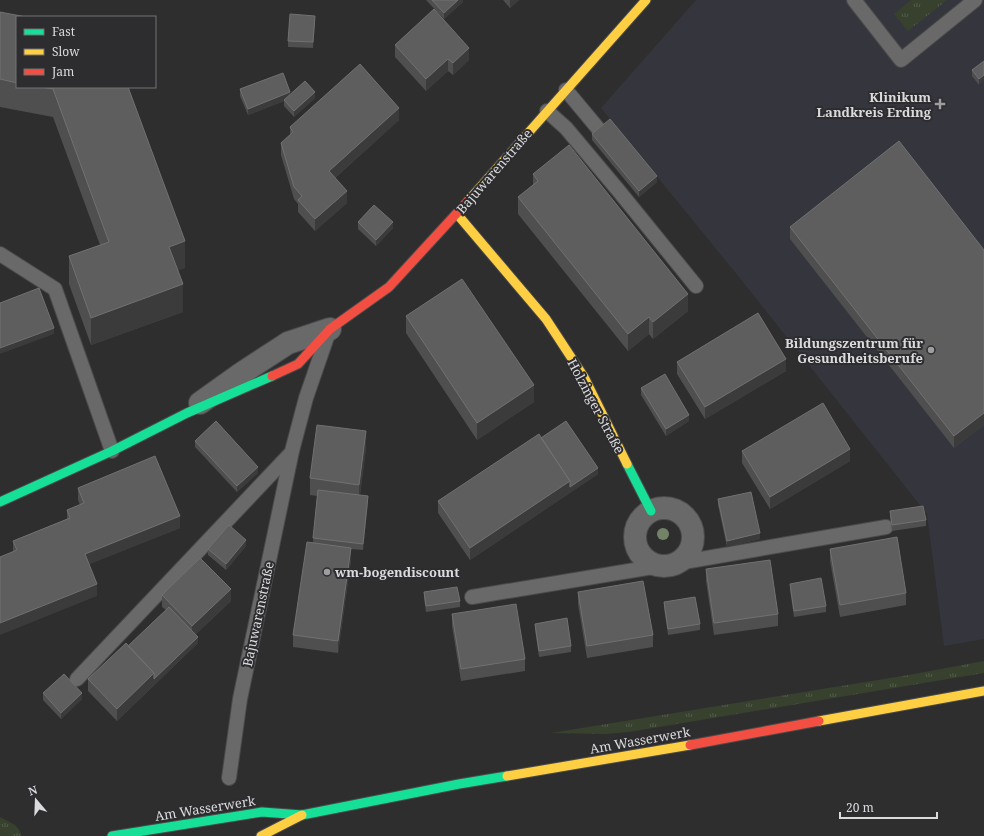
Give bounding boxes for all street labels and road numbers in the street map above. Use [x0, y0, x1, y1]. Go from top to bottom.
street label: Bajuwarenstraße [452, 125, 536, 217]
street label: Holzinger Straße [563, 356, 629, 456]
street label: Bajuwarenstraße [238, 560, 278, 668]
street label: Am Wasserwerk [588, 722, 692, 758]
street label: Am Wasserwerk [153, 791, 257, 825]

